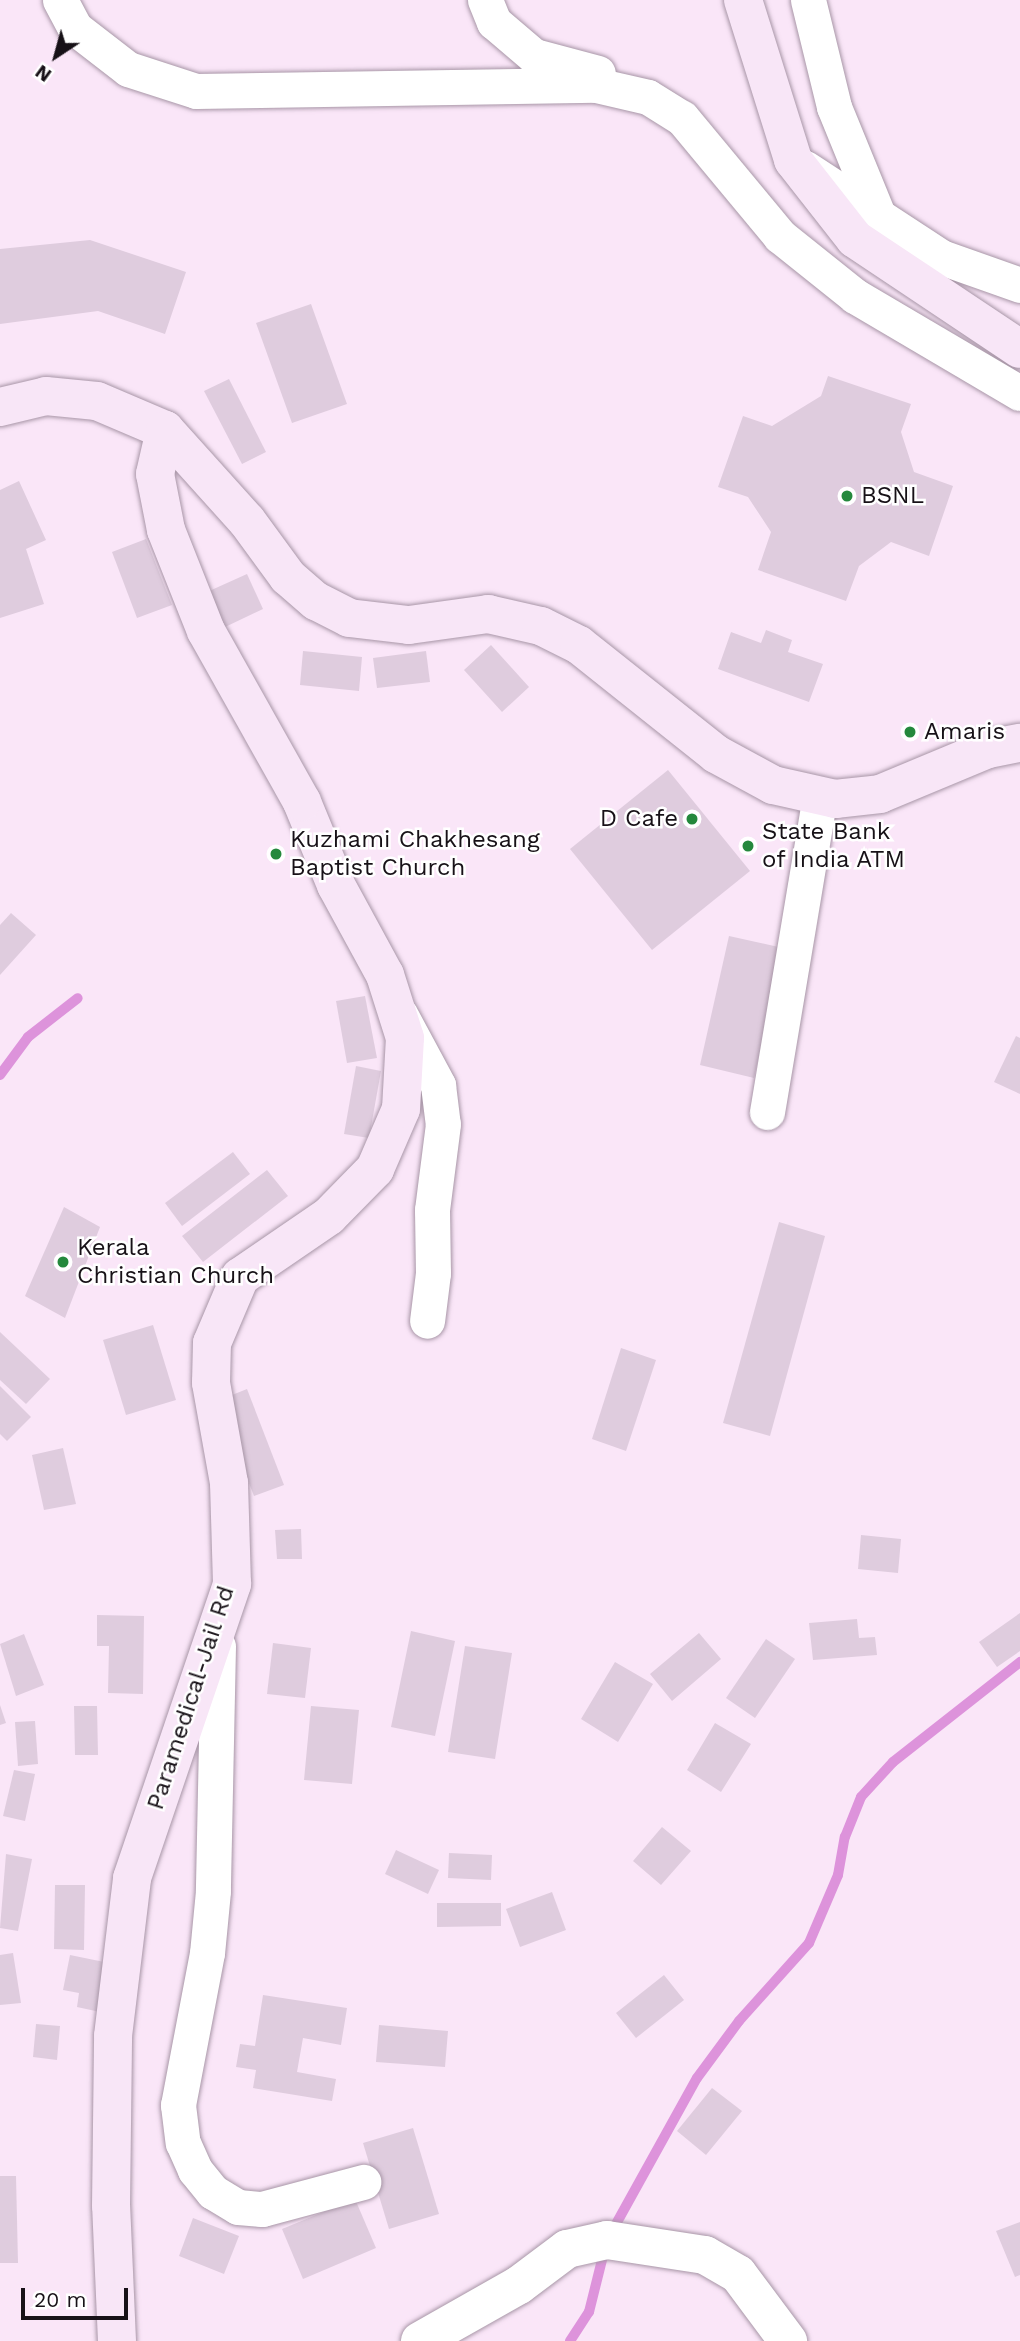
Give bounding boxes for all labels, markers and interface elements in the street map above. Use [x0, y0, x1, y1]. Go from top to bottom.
north arrow [21, 21, 91, 91]
text: N [31, 60, 56, 87]
place label: BSNL [861, 482, 924, 510]
marker: BSNL [839, 488, 855, 504]
place label: Amaris [924, 718, 1005, 746]
marker: Amaris [902, 724, 918, 740]
place label: D Cafe [600, 805, 678, 833]
marker: D Cafe [684, 811, 700, 827]
place label: State Bank of India ATM [762, 818, 908, 874]
place label: Kuzhami Chakhesang Baptist Church [290, 826, 540, 882]
marker: State Bank of India ATM [740, 838, 756, 854]
marker: Kuzhami Chakhesang Baptist Church [268, 846, 284, 862]
place label: Kerala Christian Church [77, 1234, 274, 1290]
marker: Kerala Christian Church [55, 1254, 71, 1270]
street label: Paramedical-Jail Rd [141, 1582, 241, 1814]
scale bar [24, 2274, 131, 2318]
text: 20 m [34, 2287, 86, 2312]

